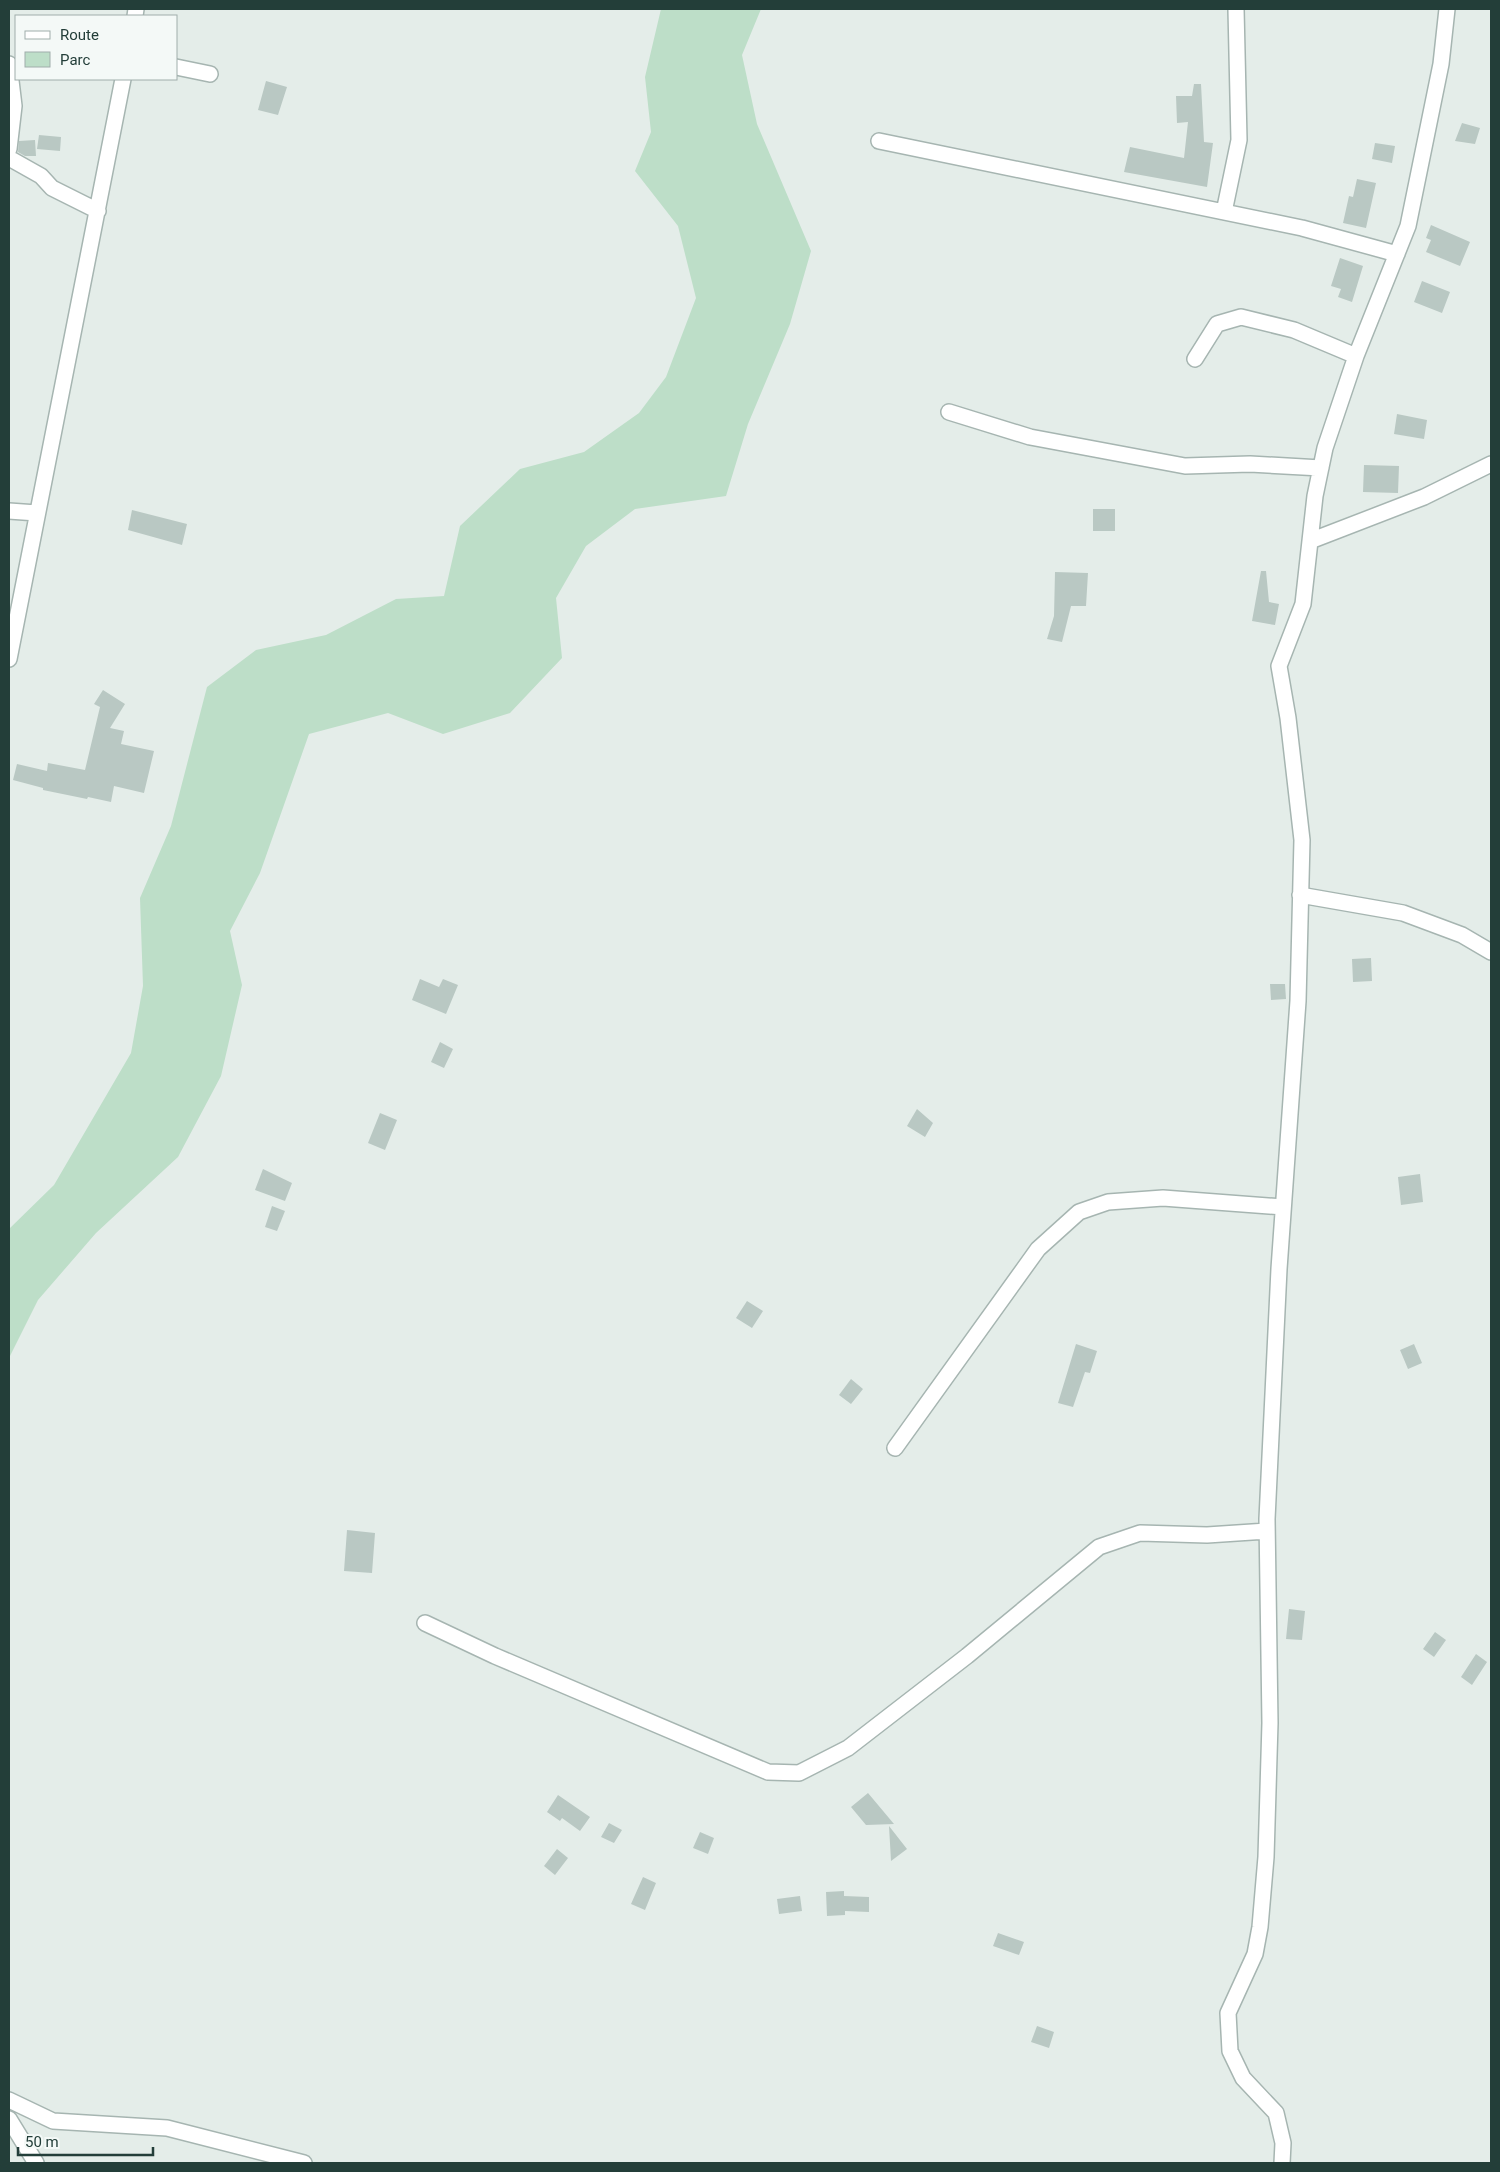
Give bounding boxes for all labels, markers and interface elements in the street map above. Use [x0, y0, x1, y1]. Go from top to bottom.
legend [15, 15, 178, 80]
text: Route [60, 26, 99, 44]
text: Parc [60, 51, 90, 69]
scale bar [18, 2124, 152, 2156]
text: 50 m [25, 2133, 59, 2151]

